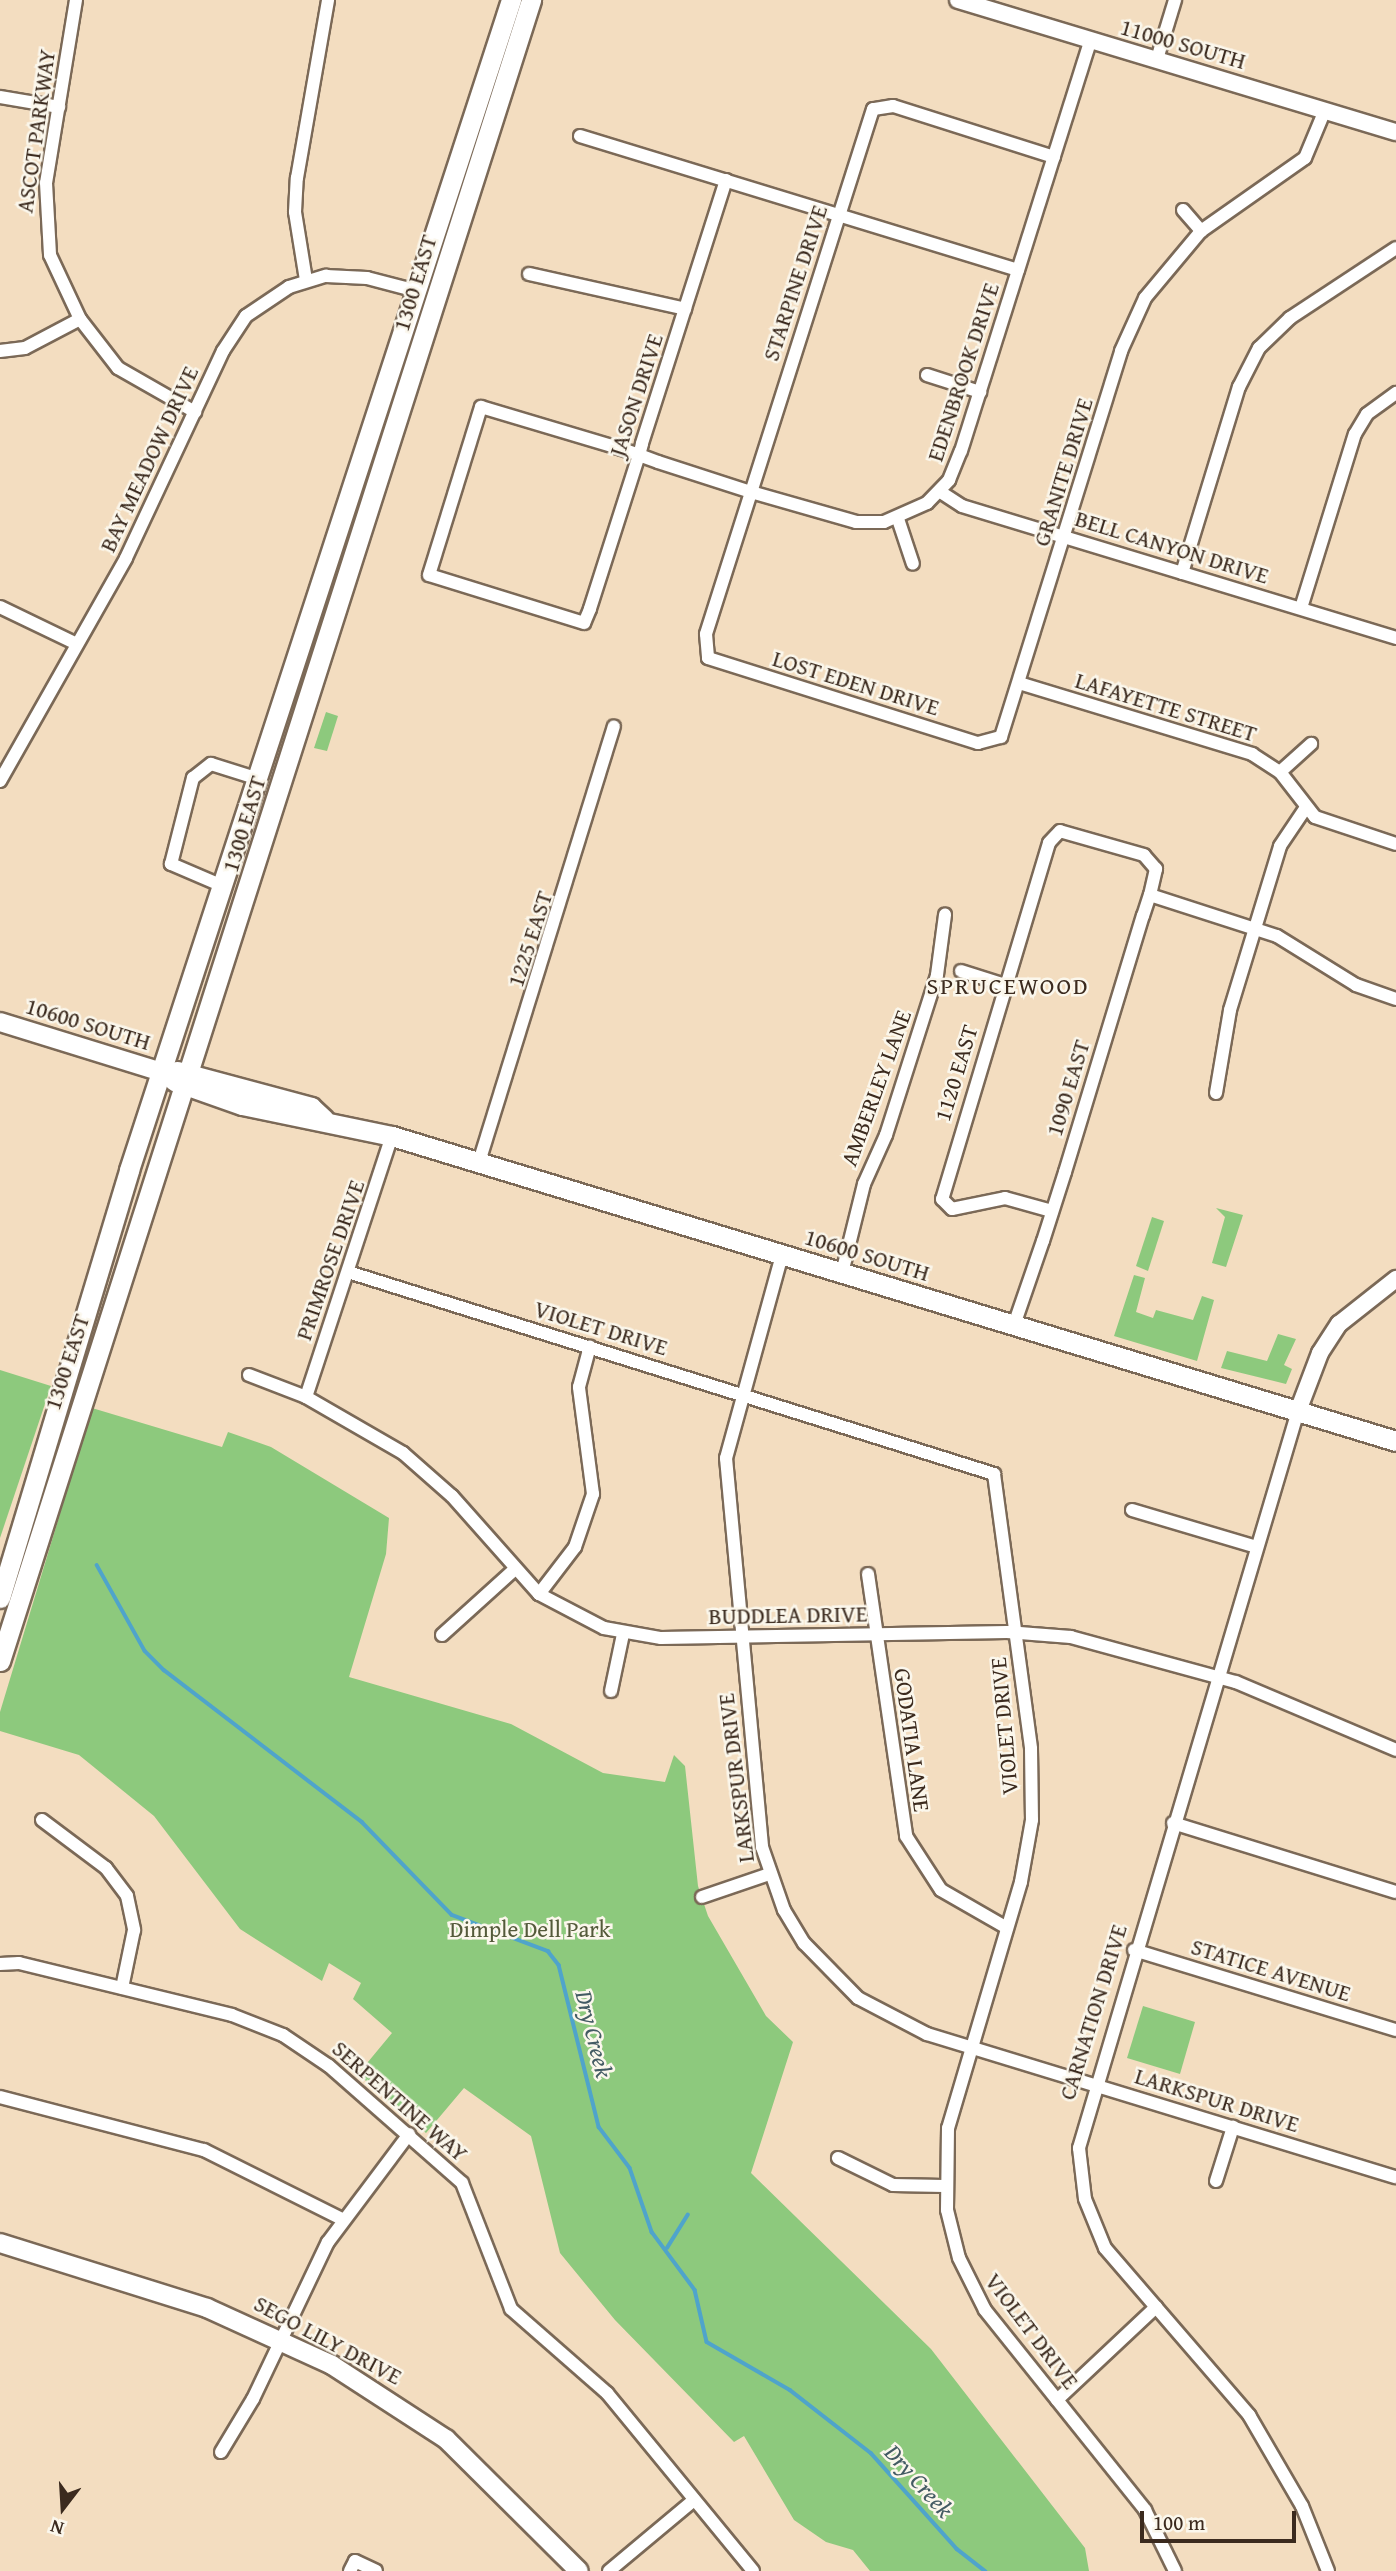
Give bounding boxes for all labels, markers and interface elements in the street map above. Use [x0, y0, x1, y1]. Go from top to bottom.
street label: 11000 SOUTH [1117, 13, 1249, 75]
street label: ASCOT PARKWAY [11, 47, 61, 215]
street label: STARPINE DRIVE [757, 202, 833, 364]
street label: 1300 EAST [387, 232, 443, 334]
street label: EDENBROOK DRIVE [921, 279, 1005, 465]
street label: JASON DRIVE [603, 330, 669, 460]
street label: BAY MEADOW DRIVE [94, 362, 204, 556]
street label: GRANITE DRIVE [1027, 395, 1099, 549]
street label: BELL CANYON DRIVE [1072, 504, 1272, 590]
street label: LOST EDEN DRIVE [769, 645, 943, 721]
street label: LAFAYETTE STREET [1072, 666, 1260, 748]
street label: 1300 EAST [216, 773, 272, 875]
street label: 1225 EAST [502, 888, 558, 990]
district label: SPRUCEWOOD [928, 972, 1088, 1000]
street label: 10600 SOUTH [22, 992, 154, 1056]
street label: AMBERLEY LANE [835, 1006, 917, 1170]
street label: 1120 EAST [928, 1022, 984, 1124]
street label: 1090 EAST [1040, 1037, 1096, 1139]
street label: PRIMROSE DRIVE [290, 1176, 370, 1344]
street label: 10600 SOUTH [801, 1223, 933, 1287]
street label: VIOLET DRIVE [531, 1295, 671, 1361]
street label: 1300 EAST [39, 1311, 95, 1413]
street label: BUDDLEA DRIVE [708, 1600, 868, 1630]
street label: VIOLET DRIVE [984, 1656, 1024, 1796]
street label: GODATIA LANE [888, 1667, 936, 1813]
street label: LARKSPUR DRIVE [712, 1692, 760, 1864]
park label: Dimple Dell Park [449, 1915, 611, 1943]
street label: CARNATION DRIVE [1053, 1921, 1133, 2103]
street label: STATICE AVENUE [1188, 1933, 1354, 2007]
water label: Dry Creek [569, 1987, 619, 2081]
street label: SERPENTINE WAY [327, 2035, 473, 2167]
street label: LARKSPUR DRIVE [1132, 2062, 1302, 2138]
street label: VIOLET DRIVE [979, 2268, 1085, 2394]
street label: SEGO LILY DRIVE [249, 2289, 407, 2391]
water label: Dry Creek [879, 2438, 959, 2524]
north arrow [28, 2473, 98, 2543]
scale bar [1144, 2498, 1300, 2542]
text: 100 m [1153, 2507, 1205, 2538]
text: N [47, 2513, 67, 2543]

